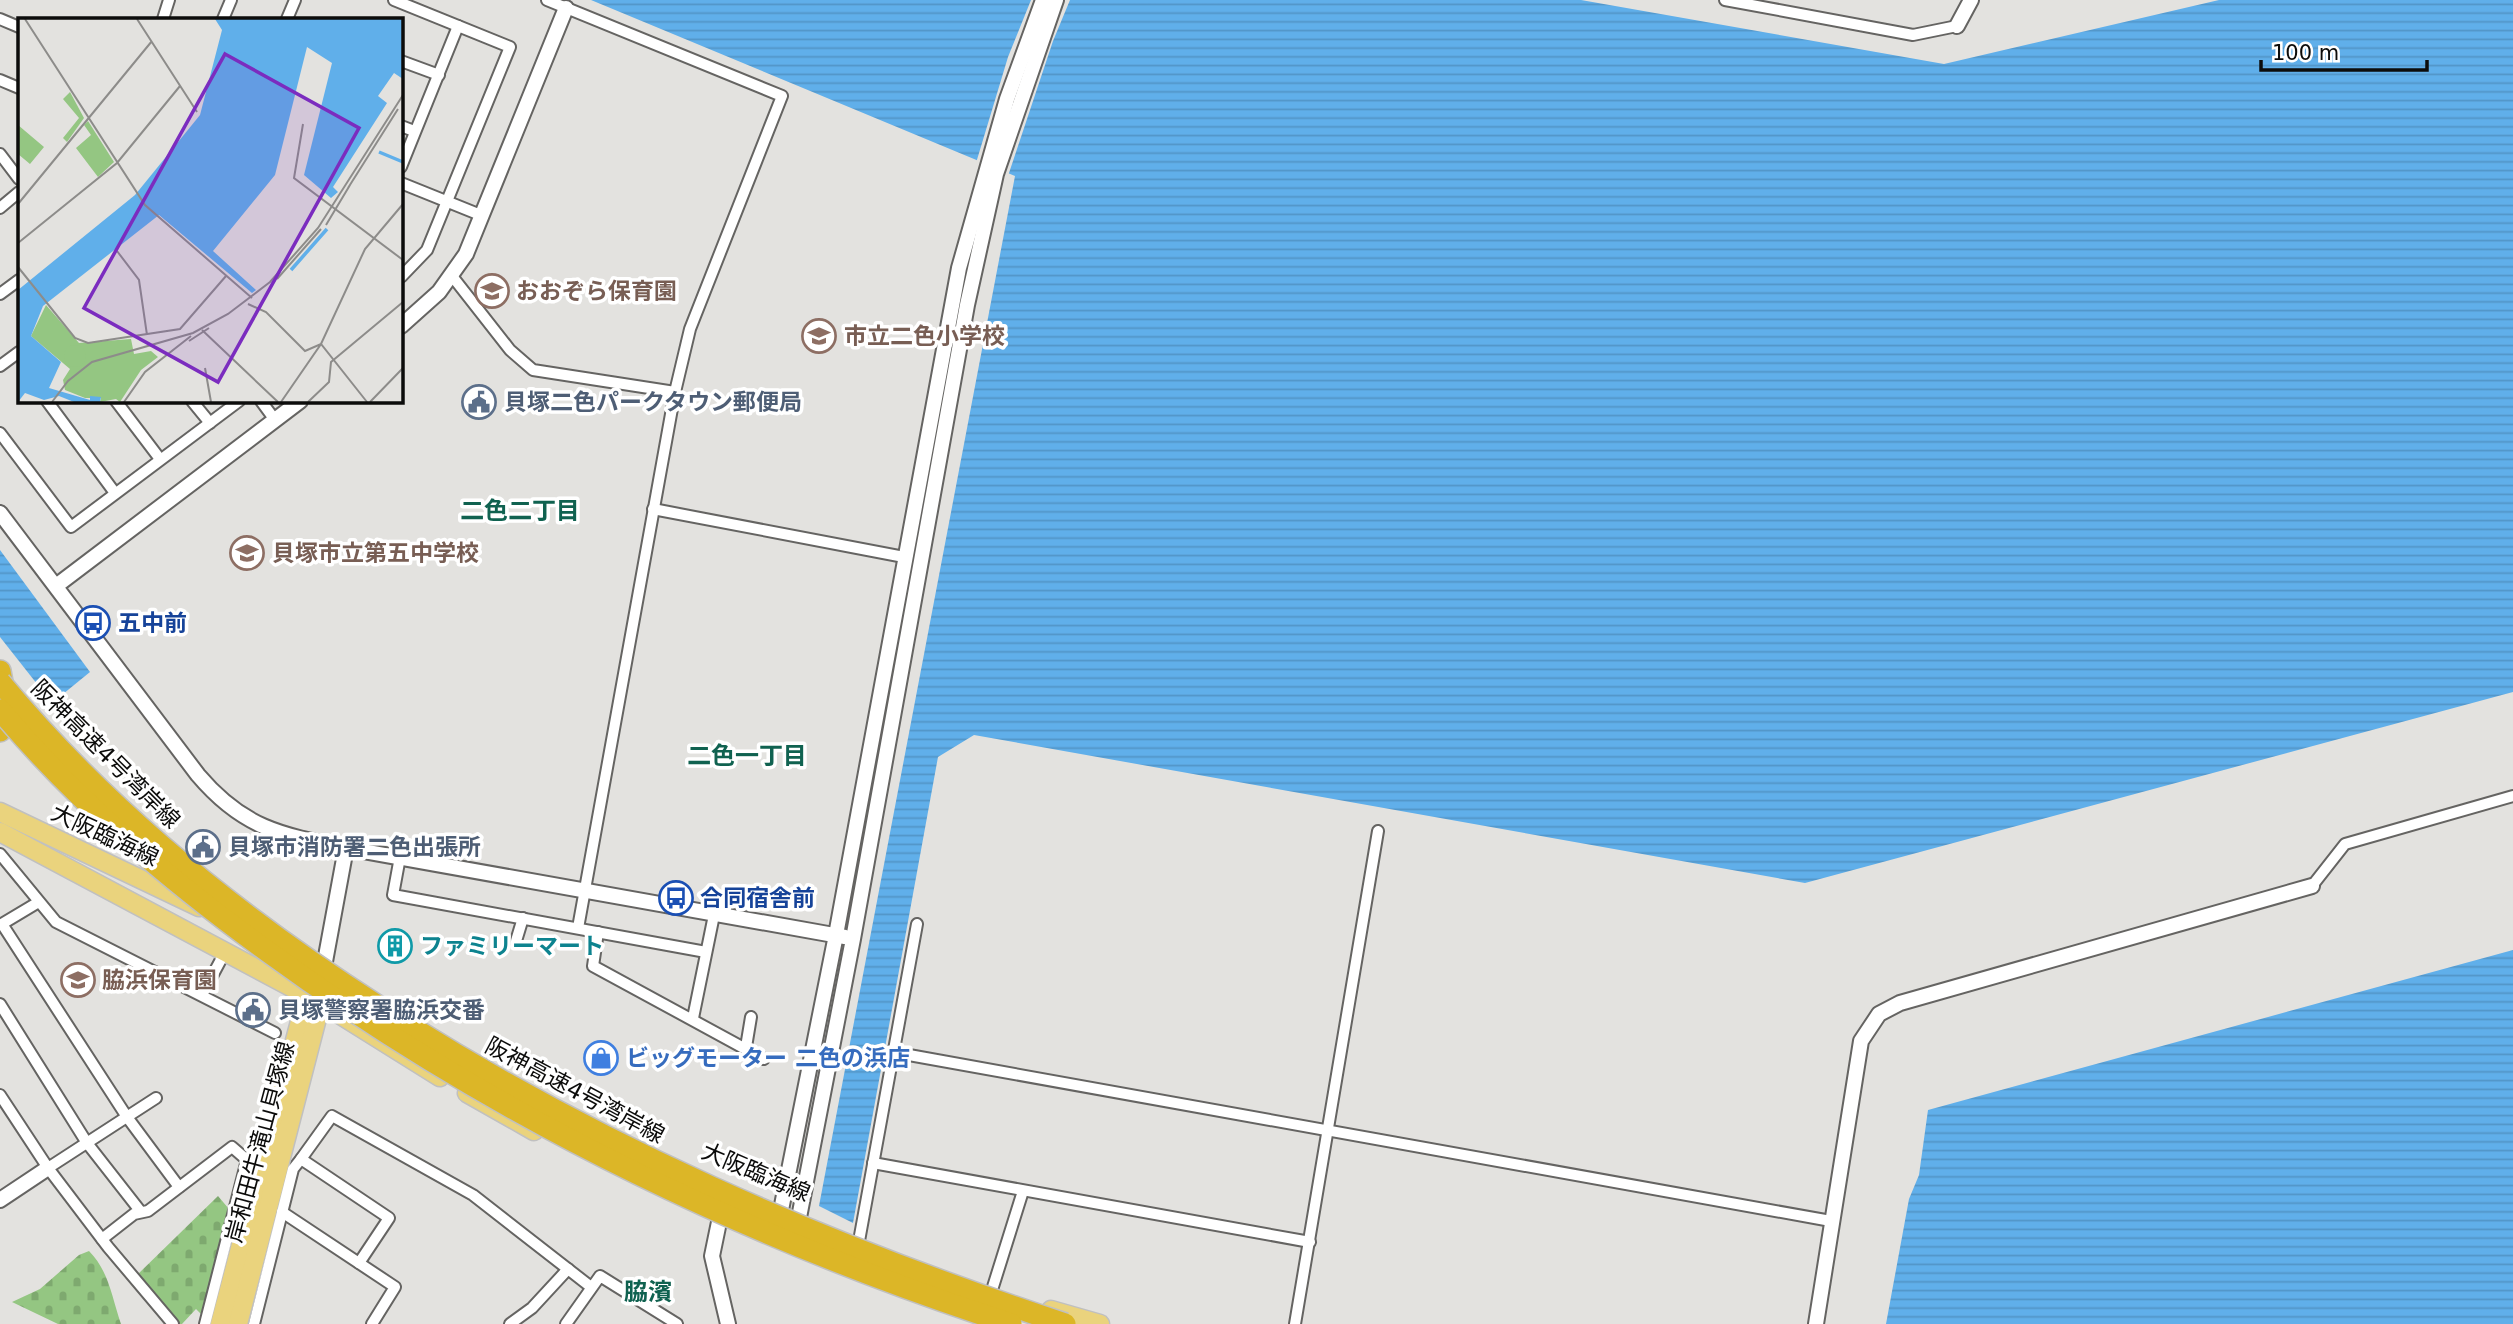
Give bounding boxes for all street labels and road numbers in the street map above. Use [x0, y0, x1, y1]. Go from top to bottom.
street label: 阪神高速4号湾岸線 [27, 675, 185, 833]
street label: 大阪臨海線 [47, 799, 163, 871]
street label: 阪神高速4号湾岸線 [481, 1032, 669, 1148]
street label: 岸和田牛滝山貝塚線 [221, 1039, 299, 1245]
street label: 大阪臨海線 [698, 1138, 814, 1206]

